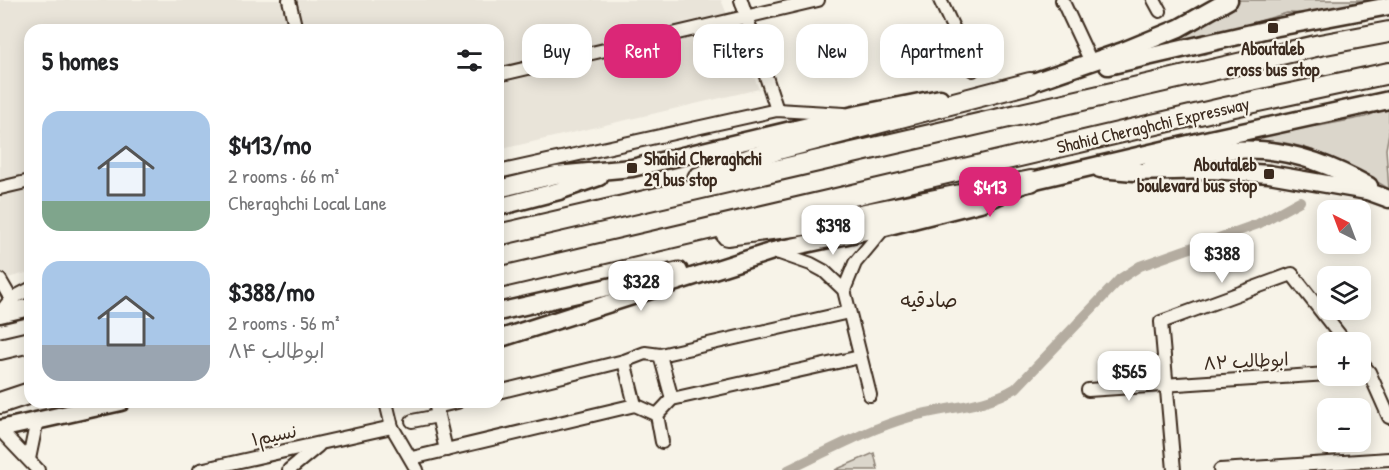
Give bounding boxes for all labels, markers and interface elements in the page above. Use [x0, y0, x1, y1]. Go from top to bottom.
marker: Aboutaleb cross bus stop [1266, 21, 1280, 35]
chip: Buy [522, 24, 592, 78]
chip: Rent [604, 24, 681, 78]
chip: Filters [693, 24, 784, 78]
chip: New [796, 24, 868, 78]
chip: Apartment [880, 24, 1004, 78]
place label: Aboutaleb cross bus stop [1227, 36, 1320, 83]
text: 5 homes [42, 43, 118, 78]
icon: filters [453, 44, 486, 77]
street label: Shahid Cheraghchi Expressway [1054, 91, 1252, 159]
text: $413/mo [228, 127, 311, 162]
icon: home [90, 135, 162, 207]
place label: Shahid Cheraghchi 29 bus stop [644, 146, 762, 193]
place label: Aboutaleb boulevard bus stop [1137, 152, 1258, 199]
marker: Shahid Cheraghchi 29 bus stop [625, 161, 639, 175]
text: 2 rooms · 66 m² [228, 162, 339, 189]
pin: $413 [954, 167, 1026, 218]
marker: Aboutaleb boulevard bus stop [1262, 167, 1276, 181]
text: $413 [973, 173, 1007, 200]
text: Cheraghchi Local Lane [228, 189, 387, 216]
north arrow [1317, 200, 1371, 254]
map controls [1317, 200, 1371, 452]
pin: $398 [797, 205, 869, 256]
text: $398 [815, 211, 851, 238]
pin: $388 [1186, 233, 1258, 284]
text: $388 [1204, 239, 1240, 266]
pin: $328 [605, 261, 677, 312]
button: layers [1317, 266, 1371, 320]
text: $328 [622, 267, 660, 294]
text: $388/mo [228, 274, 315, 309]
icon: home [90, 285, 162, 357]
district label: صادقیه [900, 286, 958, 313]
text: 2 rooms · 56 m² [228, 309, 340, 336]
button: + [1317, 332, 1371, 386]
text: ابوطالب ۸۴ [228, 337, 324, 364]
street label: ابوطالب ۸۲ [1203, 346, 1289, 376]
pin: $565 [1093, 351, 1165, 402]
text: $565 [1111, 357, 1147, 384]
button: − [1317, 398, 1371, 452]
street label: نسیم۱ [249, 418, 299, 454]

